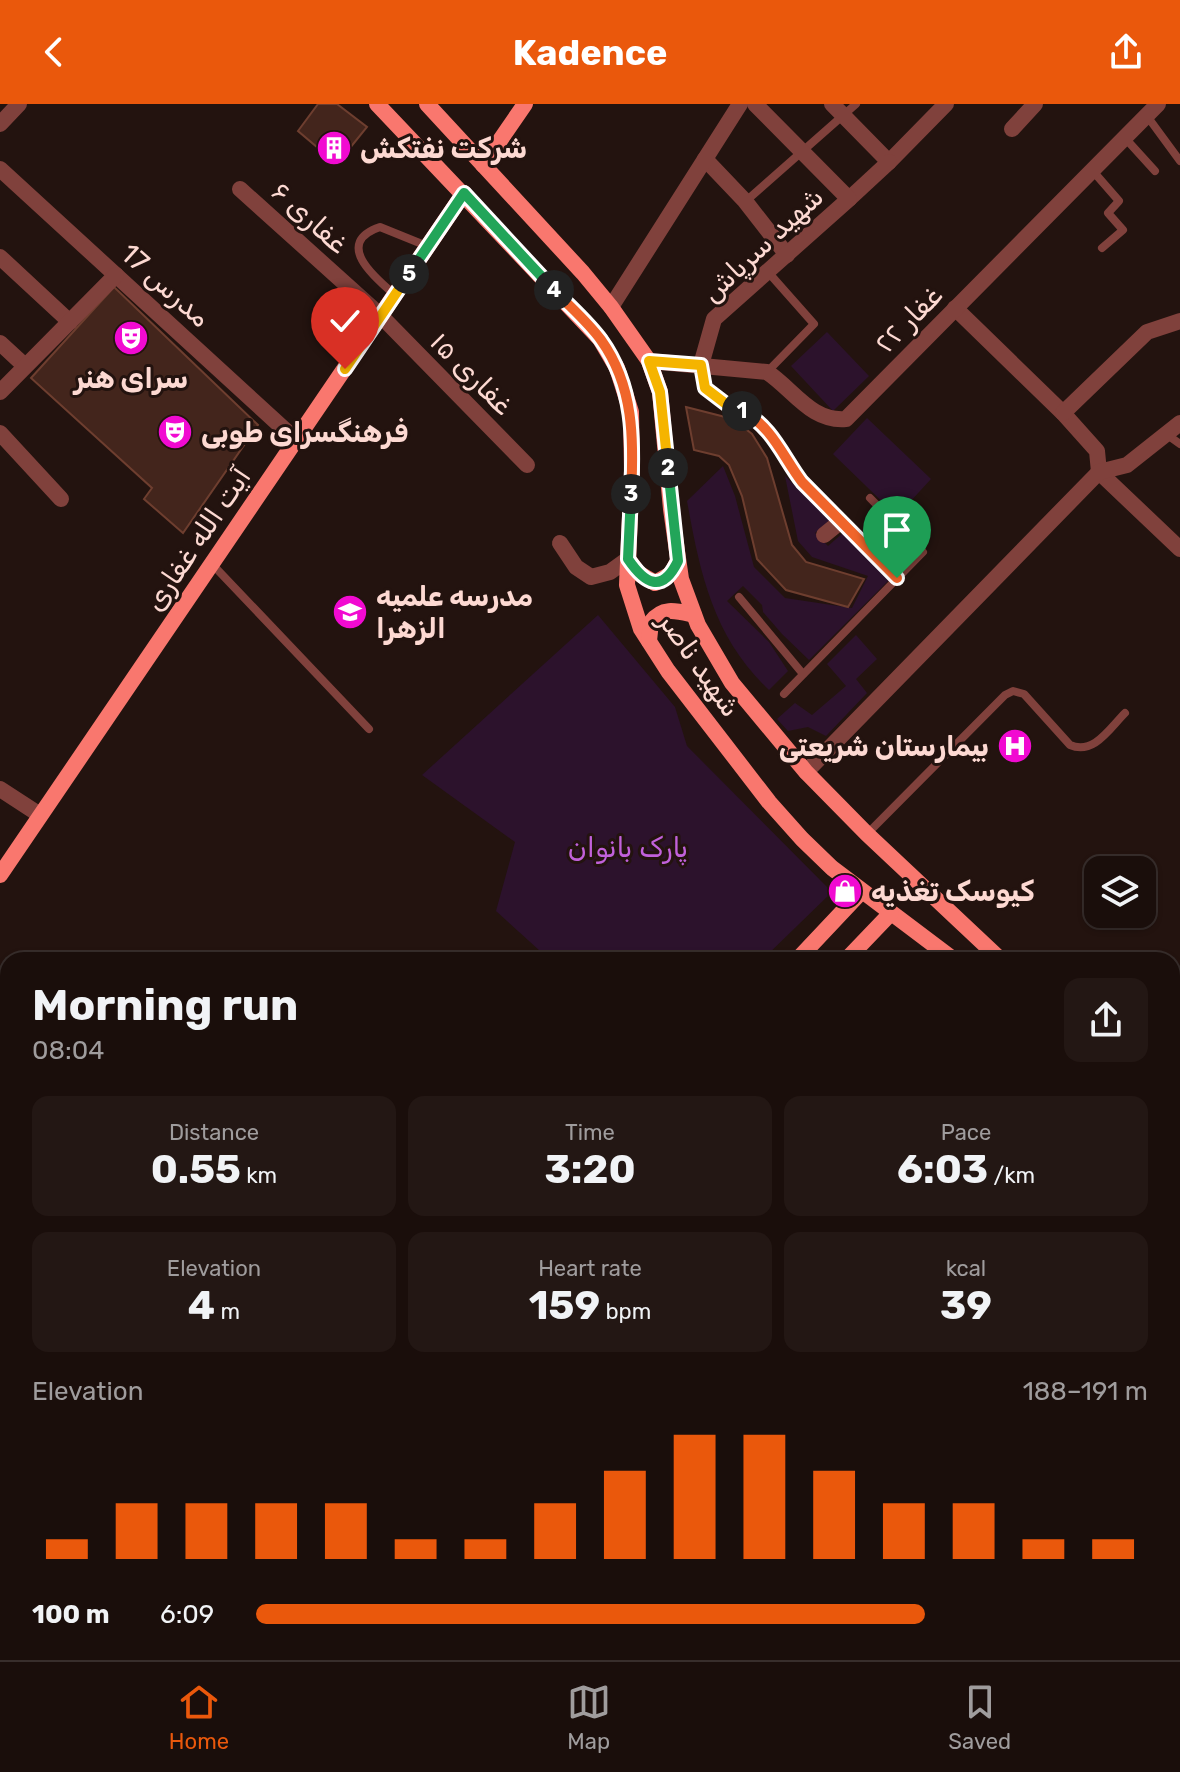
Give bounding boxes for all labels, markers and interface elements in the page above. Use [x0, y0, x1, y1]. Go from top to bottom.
icon: back [32, 30, 76, 74]
icon: share [1104, 30, 1148, 74]
text: Kadence [513, 31, 667, 74]
building icon: شرکت نفتکش [315, 129, 353, 167]
place label: شرکت نفتکش [360, 132, 527, 165]
street label: غفاری ۶ [264, 174, 355, 260]
street label: شهید سرپاش [695, 180, 831, 310]
street label: مدرس 17 [114, 237, 217, 334]
pin: 5 [389, 254, 429, 294]
text: 5 [402, 260, 416, 287]
pin: 4 [534, 270, 574, 310]
text: 4 [546, 276, 562, 303]
street label: غفار ۲۲ [868, 279, 949, 360]
pin [311, 287, 379, 369]
icon: check [323, 299, 367, 343]
theatre icon: سرای هنر [112, 319, 150, 357]
street label: غفاری ۱۵ [423, 325, 520, 422]
place label: سرای هنر [72, 362, 188, 395]
pin: 1 [722, 391, 762, 431]
text: 1 [737, 397, 747, 424]
theatre icon: فرهنگسرای طوبی [156, 413, 194, 451]
place label: فرهنگسرای طوبی [201, 416, 408, 449]
pin: 2 [648, 448, 688, 488]
text: 2 [661, 454, 675, 481]
street label: آیت الله غفاری [137, 461, 257, 617]
pin: 3 [611, 474, 651, 514]
text: 3 [624, 480, 638, 507]
pin [863, 496, 931, 578]
icon: arrive [875, 508, 919, 552]
place label: مدرسه علمیه الزهرا [376, 580, 533, 645]
school or university icon: مدرسه علمیه الزهرا [331, 593, 369, 631]
street label: شهید ناصر [650, 604, 748, 723]
hospital icon: بیمارستان شریعتی [996, 727, 1034, 765]
place label: بیمارستان شریعتی [779, 730, 989, 763]
park label: پارک بانوان [568, 831, 688, 866]
map controls [1084, 856, 1156, 928]
button: layers [1084, 856, 1156, 928]
shop icon: کیوسک تغذیه [826, 872, 864, 910]
place label: کیوسک تغذیه [871, 875, 1035, 908]
button: share [1064, 978, 1148, 1062]
text: Morning run [32, 979, 298, 1031]
text: 08:04 [32, 1035, 104, 1066]
text: Distance [169, 1119, 259, 1146]
text: Time [565, 1119, 615, 1146]
text: Pace [941, 1119, 991, 1146]
text: 0.55 [151, 1146, 241, 1193]
text: 3:20 [544, 1146, 636, 1193]
text: 6:03 [897, 1146, 988, 1193]
text: km [241, 1162, 277, 1189]
text: /km [988, 1162, 1035, 1189]
text: Elevation [167, 1255, 261, 1282]
text: Heart rate [538, 1255, 642, 1282]
text: kcal [946, 1255, 986, 1282]
text: 4 [188, 1282, 215, 1329]
text: 159 [529, 1282, 600, 1329]
text: 39 [940, 1282, 992, 1329]
text: m [215, 1298, 240, 1325]
text: bpm [600, 1298, 651, 1325]
text: Elevation [32, 1376, 143, 1407]
text: 188–191 m [1023, 1376, 1148, 1407]
text: 100 m [32, 1599, 110, 1630]
text: 6:09 [160, 1599, 214, 1630]
tab: Home [169, 1680, 229, 1755]
tab: Map [567, 1680, 611, 1755]
tab: Saved [948, 1680, 1011, 1755]

